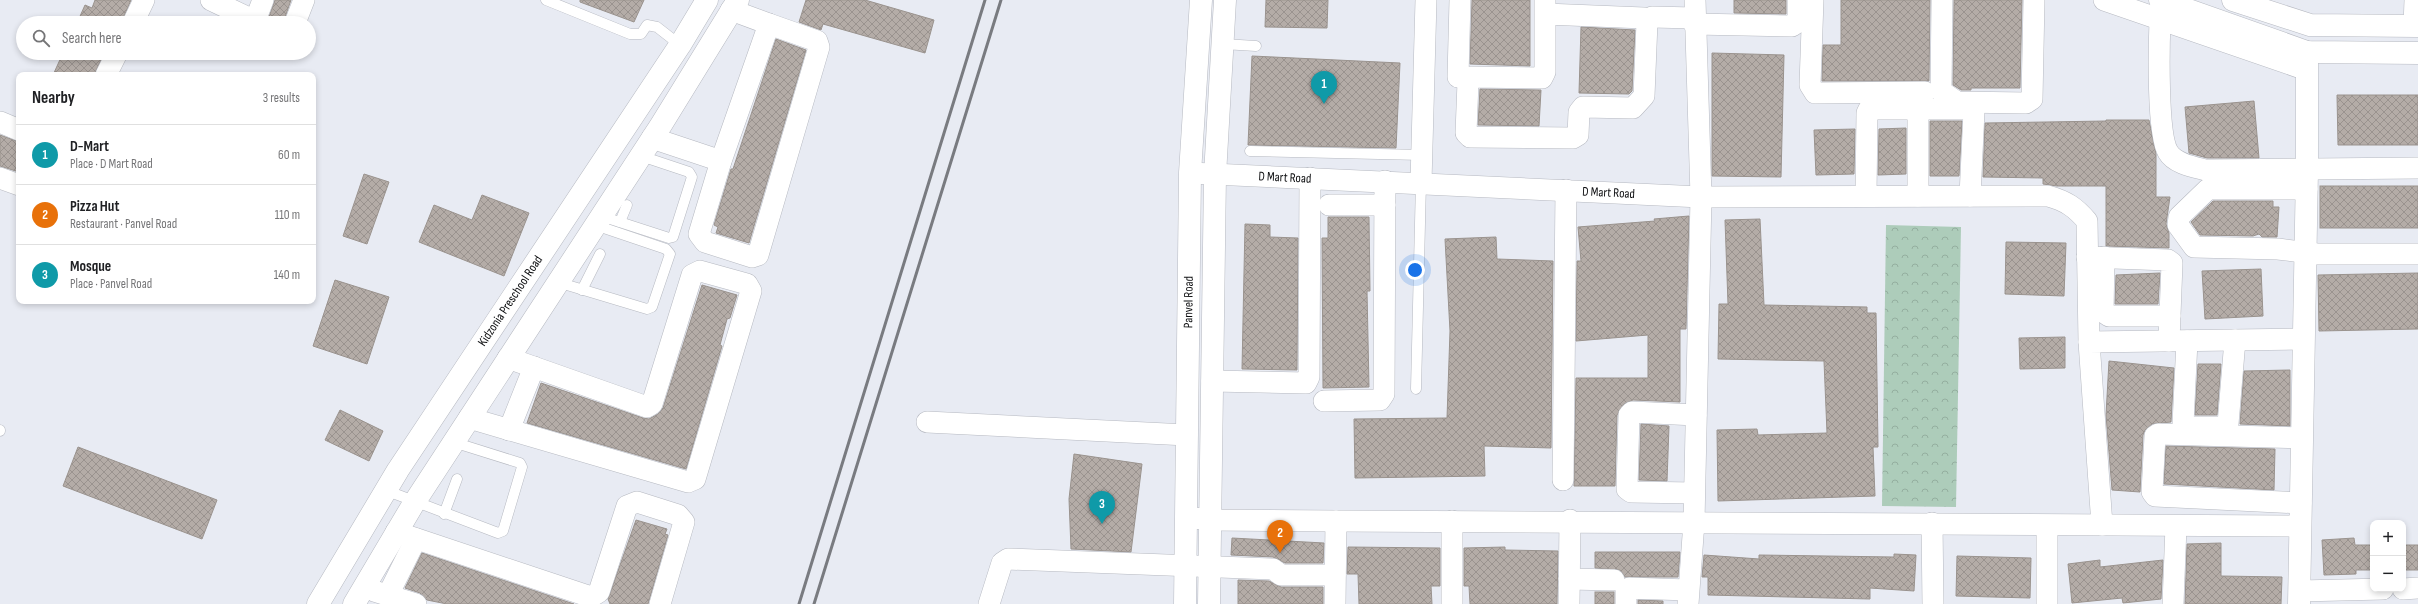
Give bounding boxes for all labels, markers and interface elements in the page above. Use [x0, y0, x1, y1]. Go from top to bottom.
search box [16, 16, 316, 60]
icon: search [30, 27, 52, 49]
text: Search here [62, 29, 122, 48]
pin: 1 [1311, 71, 1337, 104]
text: Nearby [32, 88, 75, 108]
text: 3 results [263, 90, 300, 106]
text: D-Mart [70, 137, 109, 156]
text: 1 [42, 147, 48, 163]
text: 60 m [278, 147, 300, 163]
text: Place · D Mart Road [70, 156, 153, 172]
street label: D Mart Road [1258, 168, 1312, 187]
street label: D Mart Road [1582, 183, 1635, 202]
text: Pizza Hut [70, 197, 119, 216]
text: 2 [42, 207, 48, 223]
text: 110 m [275, 207, 300, 223]
text: Restaurant · Panvel Road [70, 216, 177, 232]
street label: Kidzonia Preschool Road [474, 253, 546, 349]
text: Mosque [70, 257, 111, 276]
your location [1405, 260, 1425, 280]
text: 3 [42, 267, 48, 283]
text: 140 m [274, 267, 300, 283]
text: Place · Panvel Road [70, 276, 152, 292]
street label: Panvel Road [1180, 276, 1197, 328]
pin: 3 [1089, 491, 1115, 524]
pin: 2 [1267, 520, 1293, 553]
map controls [2370, 520, 2406, 592]
button: + [2370, 520, 2406, 556]
button: − [2370, 556, 2406, 592]

